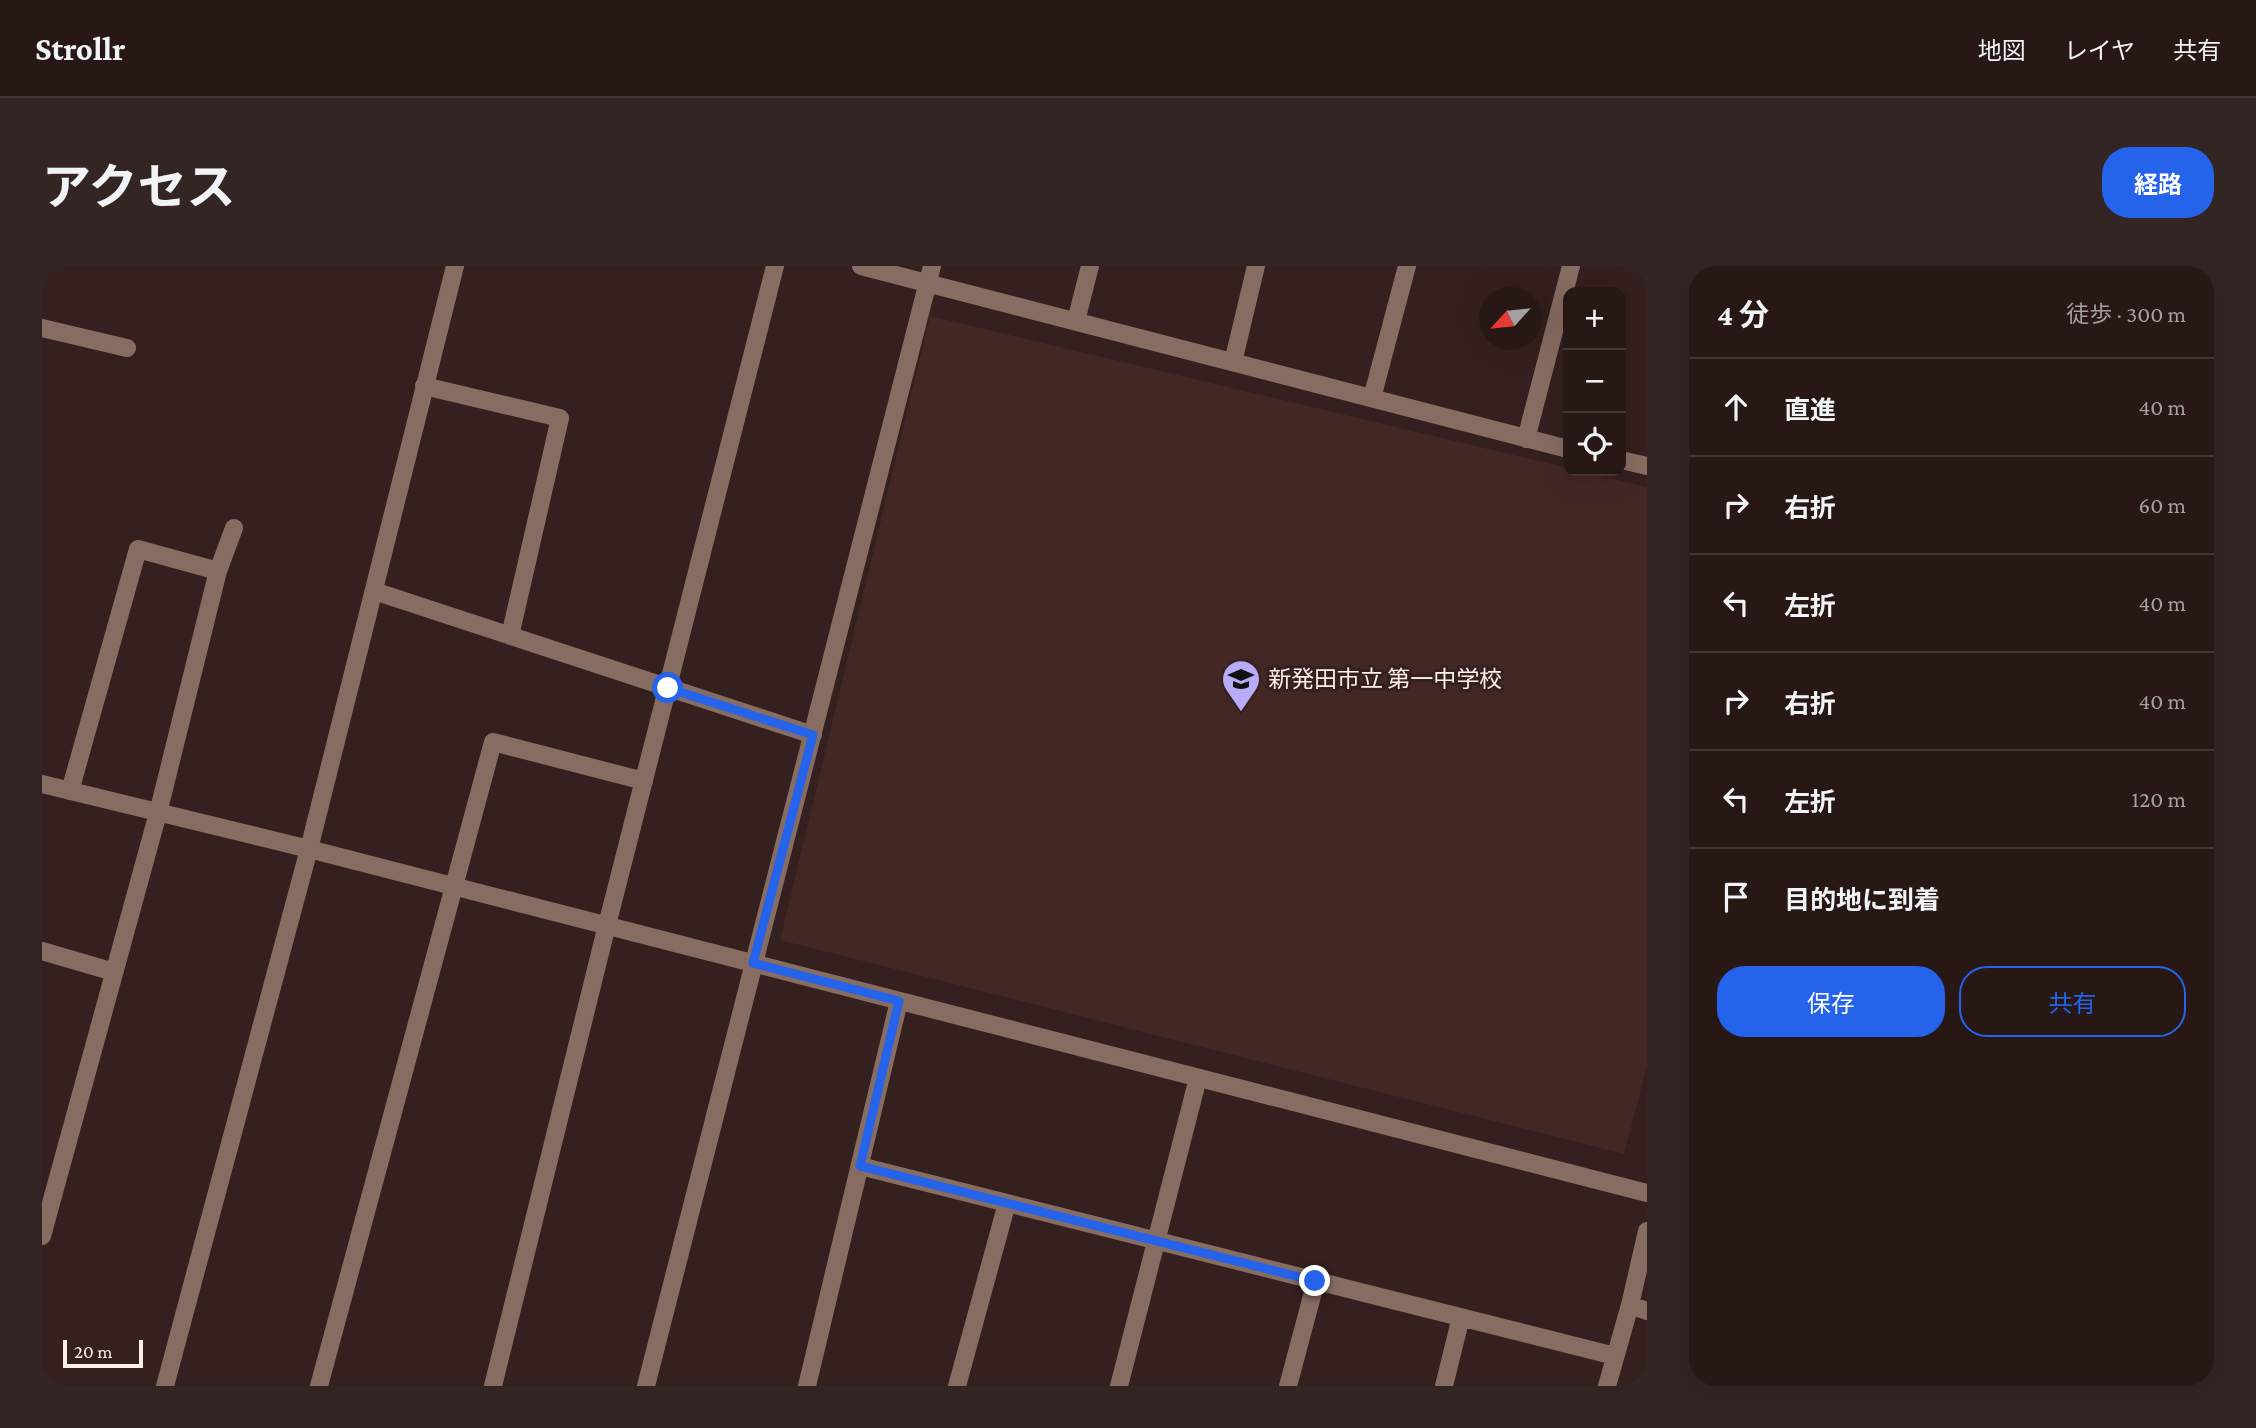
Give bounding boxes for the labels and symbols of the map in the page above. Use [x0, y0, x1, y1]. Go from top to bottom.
north arrow [1479, 287, 1542, 350]
school or university icon: 新発田市立 第一中学校 [1220, 658, 1262, 713]
place label: 新発田市立 第一中学校 [1268, 666, 1502, 692]
route start [652, 672, 683, 703]
route end [1299, 1265, 1330, 1296]
scale bar [63, 1337, 144, 1369]

